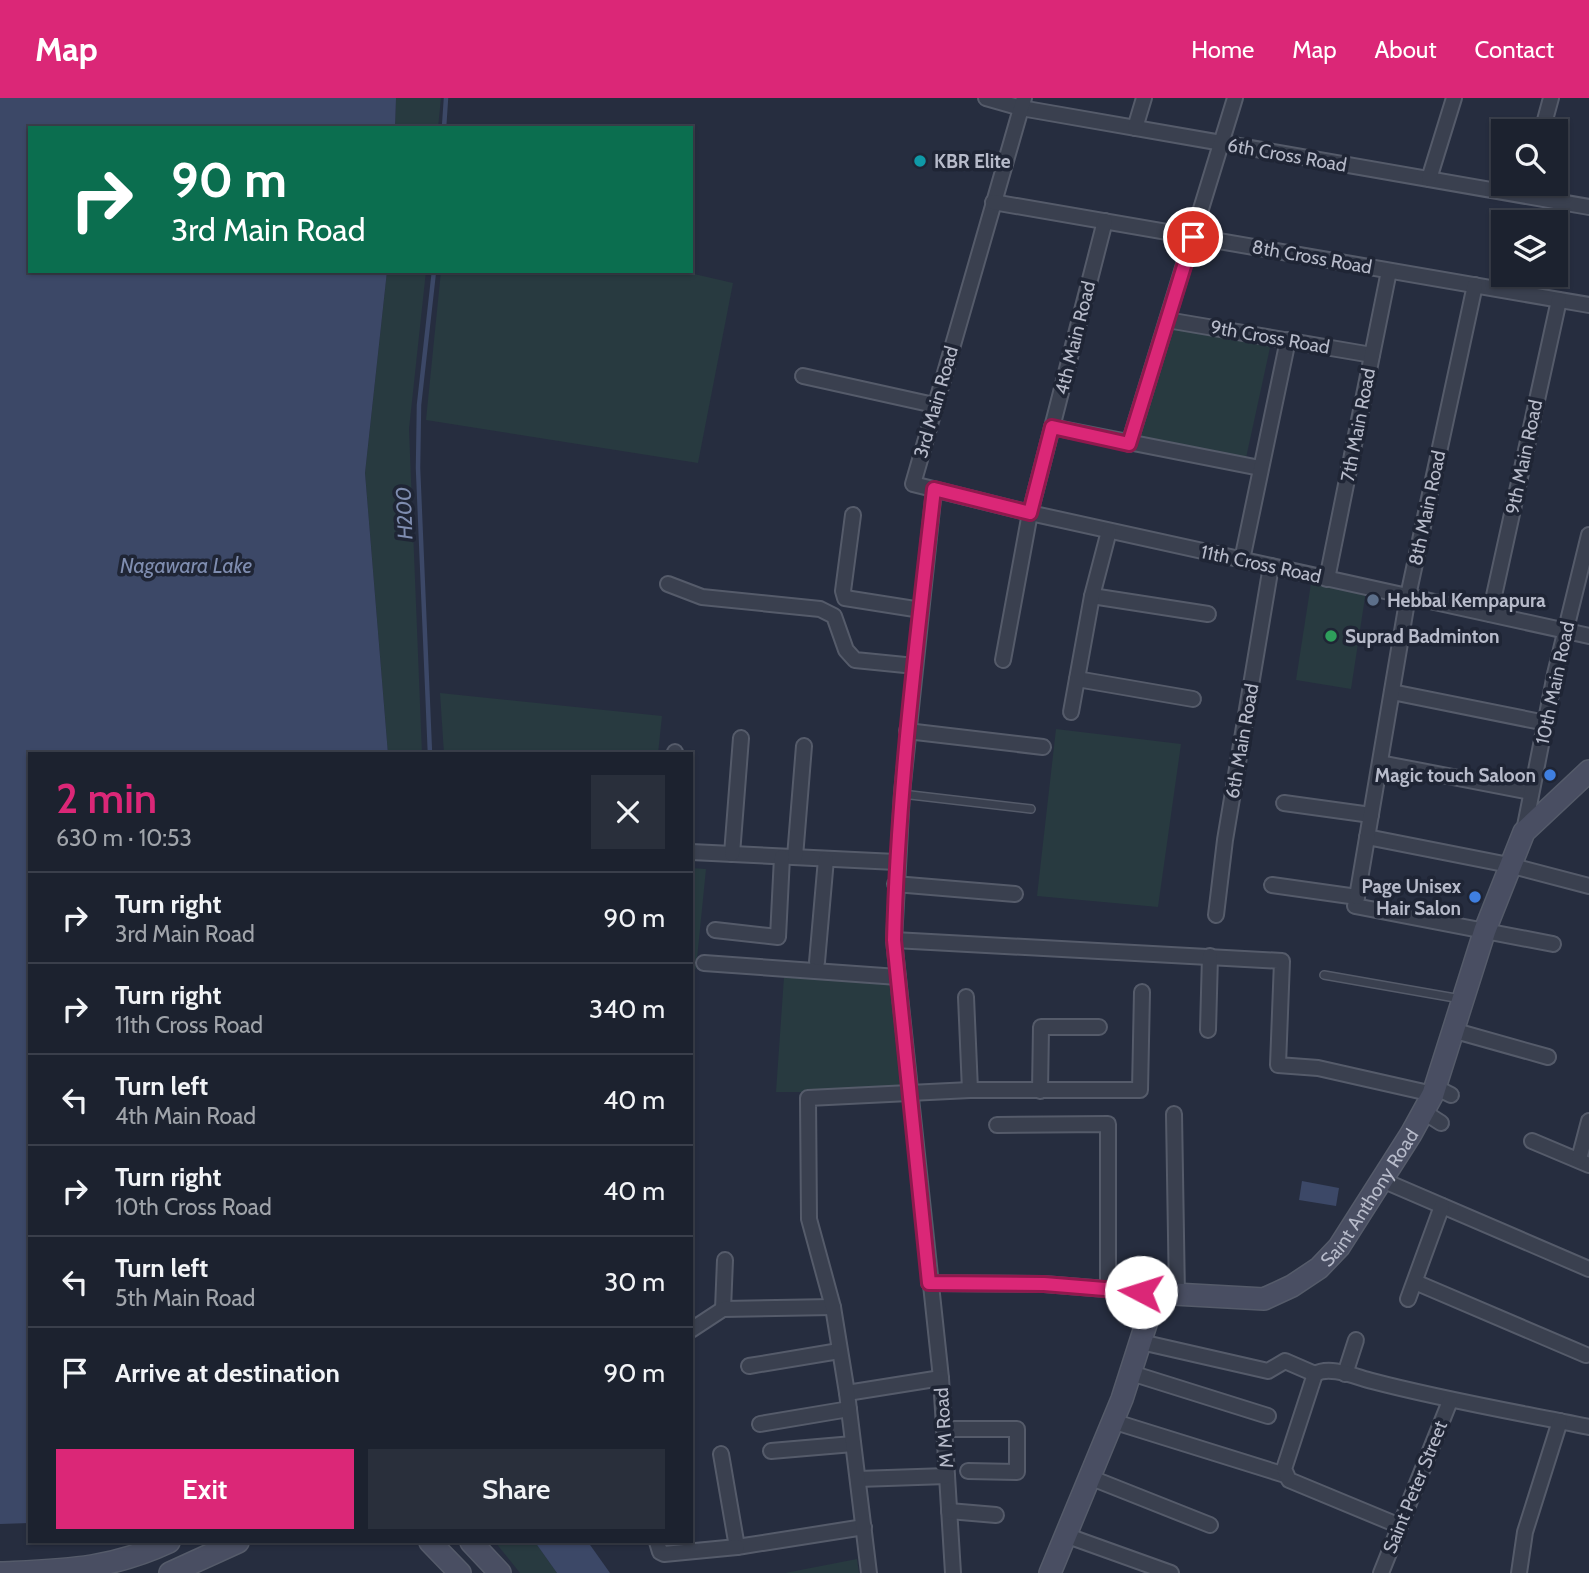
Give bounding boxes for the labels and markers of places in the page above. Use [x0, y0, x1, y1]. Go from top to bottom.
place label: KBR Elite [934, 150, 1011, 173]
marker: KBR Elite [912, 153, 928, 169]
pin [1163, 207, 1223, 267]
place label: Hebbal Kempapura [1387, 589, 1546, 612]
marker: Hebbal Kempapura [1365, 592, 1381, 608]
place label: Suprad Badminton [1345, 625, 1500, 648]
marker: Suprad Badminton [1323, 628, 1339, 644]
place label: Magic touch Saloon [1375, 764, 1536, 787]
marker: Magic touch Saloon [1542, 767, 1558, 783]
place label: Page Unisex Hair Salon [1361, 875, 1462, 920]
marker: Page Unisex Hair Salon [1467, 889, 1483, 905]

